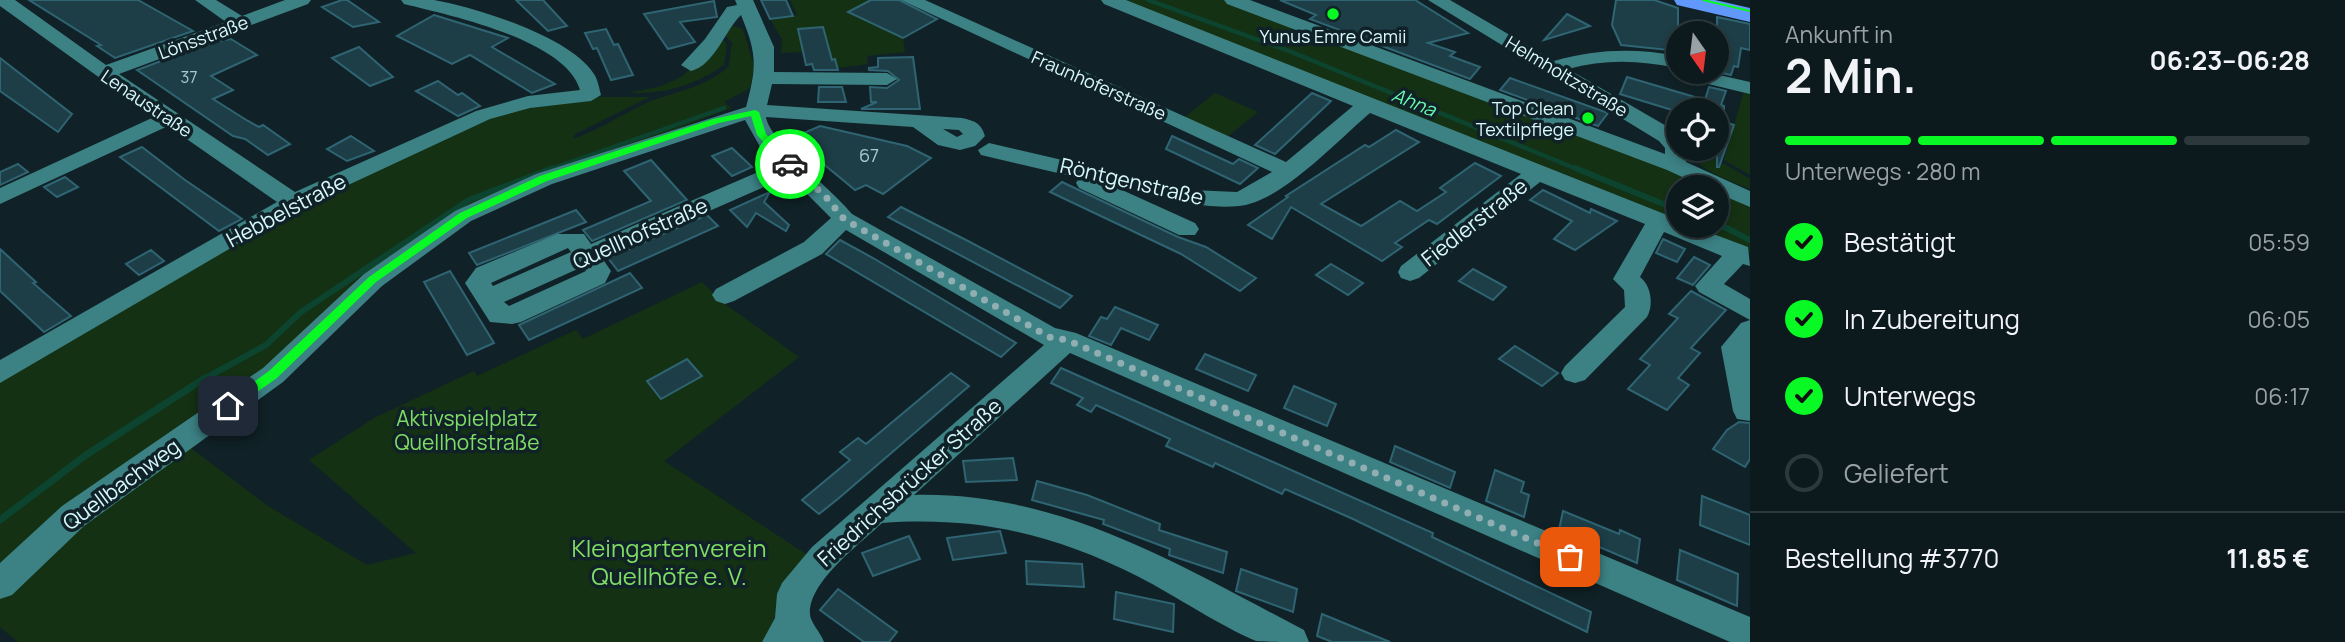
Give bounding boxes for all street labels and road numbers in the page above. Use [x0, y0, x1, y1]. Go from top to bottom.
street label: Lönsstraße [155, 10, 251, 64]
street label: Helmholtzstraße [1501, 30, 1633, 122]
street label: Fraunhoferstraße [1028, 45, 1170, 125]
street label: Lenaustraße [97, 64, 197, 142]
street label: Röntgenstraße [1057, 151, 1207, 211]
street label: Hebbelstraße [221, 167, 351, 253]
street label: Fiedlerstraße [1415, 172, 1533, 272]
street label: Quellhofstraße [568, 191, 712, 275]
street label: Friedrichsbrücker Straße [811, 392, 1007, 572]
street label: Quellbachweg [57, 432, 185, 536]

